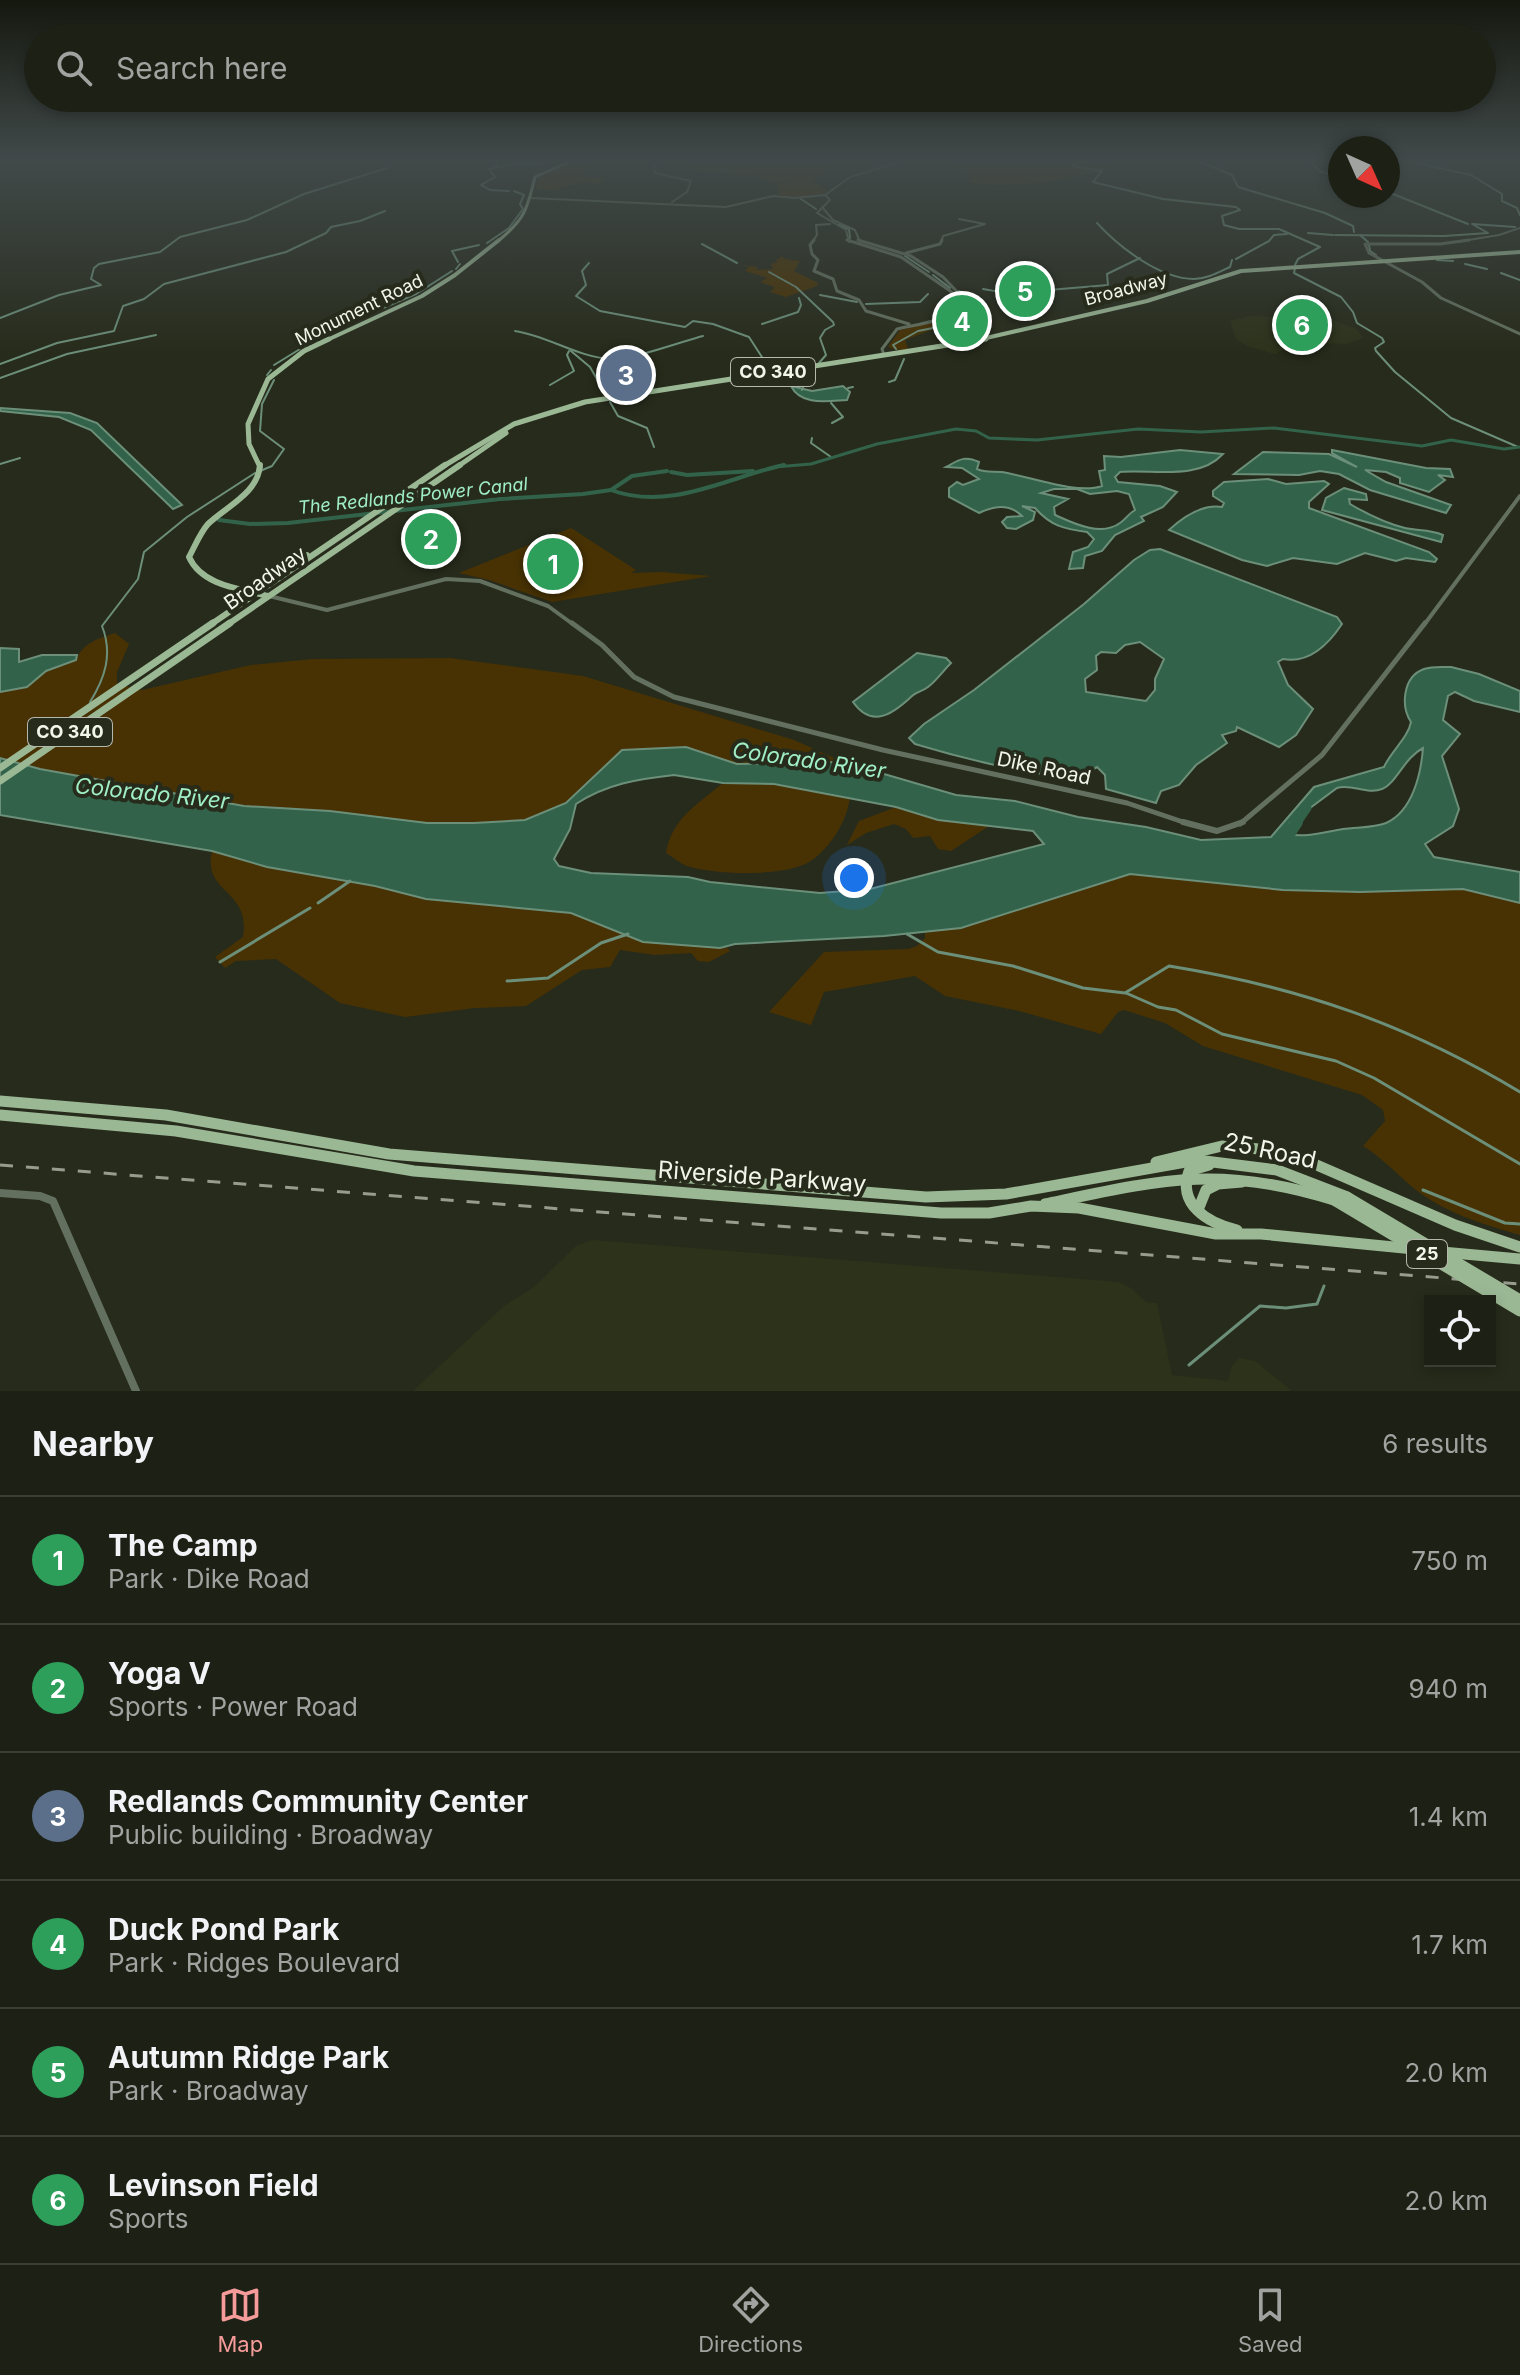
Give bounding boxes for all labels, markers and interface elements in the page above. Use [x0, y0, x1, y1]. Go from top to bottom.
search box [24, 24, 1496, 112]
icon: search [52, 46, 96, 90]
text: Search here [116, 50, 288, 86]
north arrow [1328, 136, 1400, 208]
pin: 5 [999, 261, 1051, 321]
street label: Broadway [1082, 267, 1170, 310]
street label: Monument Road [291, 270, 426, 350]
pin: 4 [936, 291, 988, 351]
pin: 6 [1276, 295, 1328, 355]
pin: 3 [600, 345, 652, 405]
road number: CO 340 [731, 358, 815, 386]
water label: The Redlands Power Canal [297, 473, 529, 518]
pin: 2 [405, 509, 457, 569]
pin: 1 [527, 534, 579, 594]
street label: Broadway [219, 541, 311, 615]
road number: CO 340 [28, 718, 112, 746]
water label: Colorado River [731, 736, 888, 784]
street label: Dike Road [995, 746, 1093, 790]
water label: Colorado River [74, 772, 231, 814]
your location [834, 858, 874, 898]
street label: 25 Road [1221, 1127, 1319, 1174]
street label: Riverside Parkway [657, 1155, 867, 1198]
road number: 25 [1407, 1240, 1447, 1268]
map controls [1424, 1295, 1496, 1367]
button: locate [1424, 1295, 1496, 1367]
text: Nearby [32, 1423, 154, 1464]
text: 6 results [1382, 1428, 1488, 1459]
text: The Camp [108, 1527, 258, 1563]
text: 1 [52, 1545, 64, 1576]
text: 750 m [1411, 1545, 1488, 1576]
text: Park · Dike Road [108, 1563, 310, 1594]
text: Yoga V [108, 1655, 211, 1691]
text: 2 [50, 1673, 66, 1704]
text: 940 m [1409, 1673, 1488, 1704]
text: Sports · Power Road [108, 1691, 358, 1722]
text: Redlands Community Center [108, 1783, 528, 1819]
text: 3 [50, 1801, 66, 1832]
text: 1.4 km [1409, 1801, 1488, 1832]
text: Public building · Broadway [108, 1819, 433, 1850]
text: Duck Pond Park [108, 1911, 339, 1947]
text: 4 [49, 1929, 67, 1960]
text: 1.7 km [1411, 1929, 1488, 1960]
text: Park · Ridges Boulevard [108, 1947, 400, 1978]
text: Autumn Ridge Park [108, 2039, 389, 2075]
text: 5 [50, 2057, 66, 2088]
text: 2.0 km [1405, 2057, 1488, 2088]
text: Park · Broadway [108, 2075, 309, 2106]
text: Levinson Field [108, 2167, 319, 2203]
text: 6 [50, 2185, 66, 2216]
text: 2.0 km [1405, 2185, 1488, 2216]
text: Sports [108, 2203, 188, 2234]
tab: Map [218, 2283, 263, 2357]
tab: Directions [698, 2283, 803, 2357]
tab: Saved [1238, 2283, 1302, 2357]

